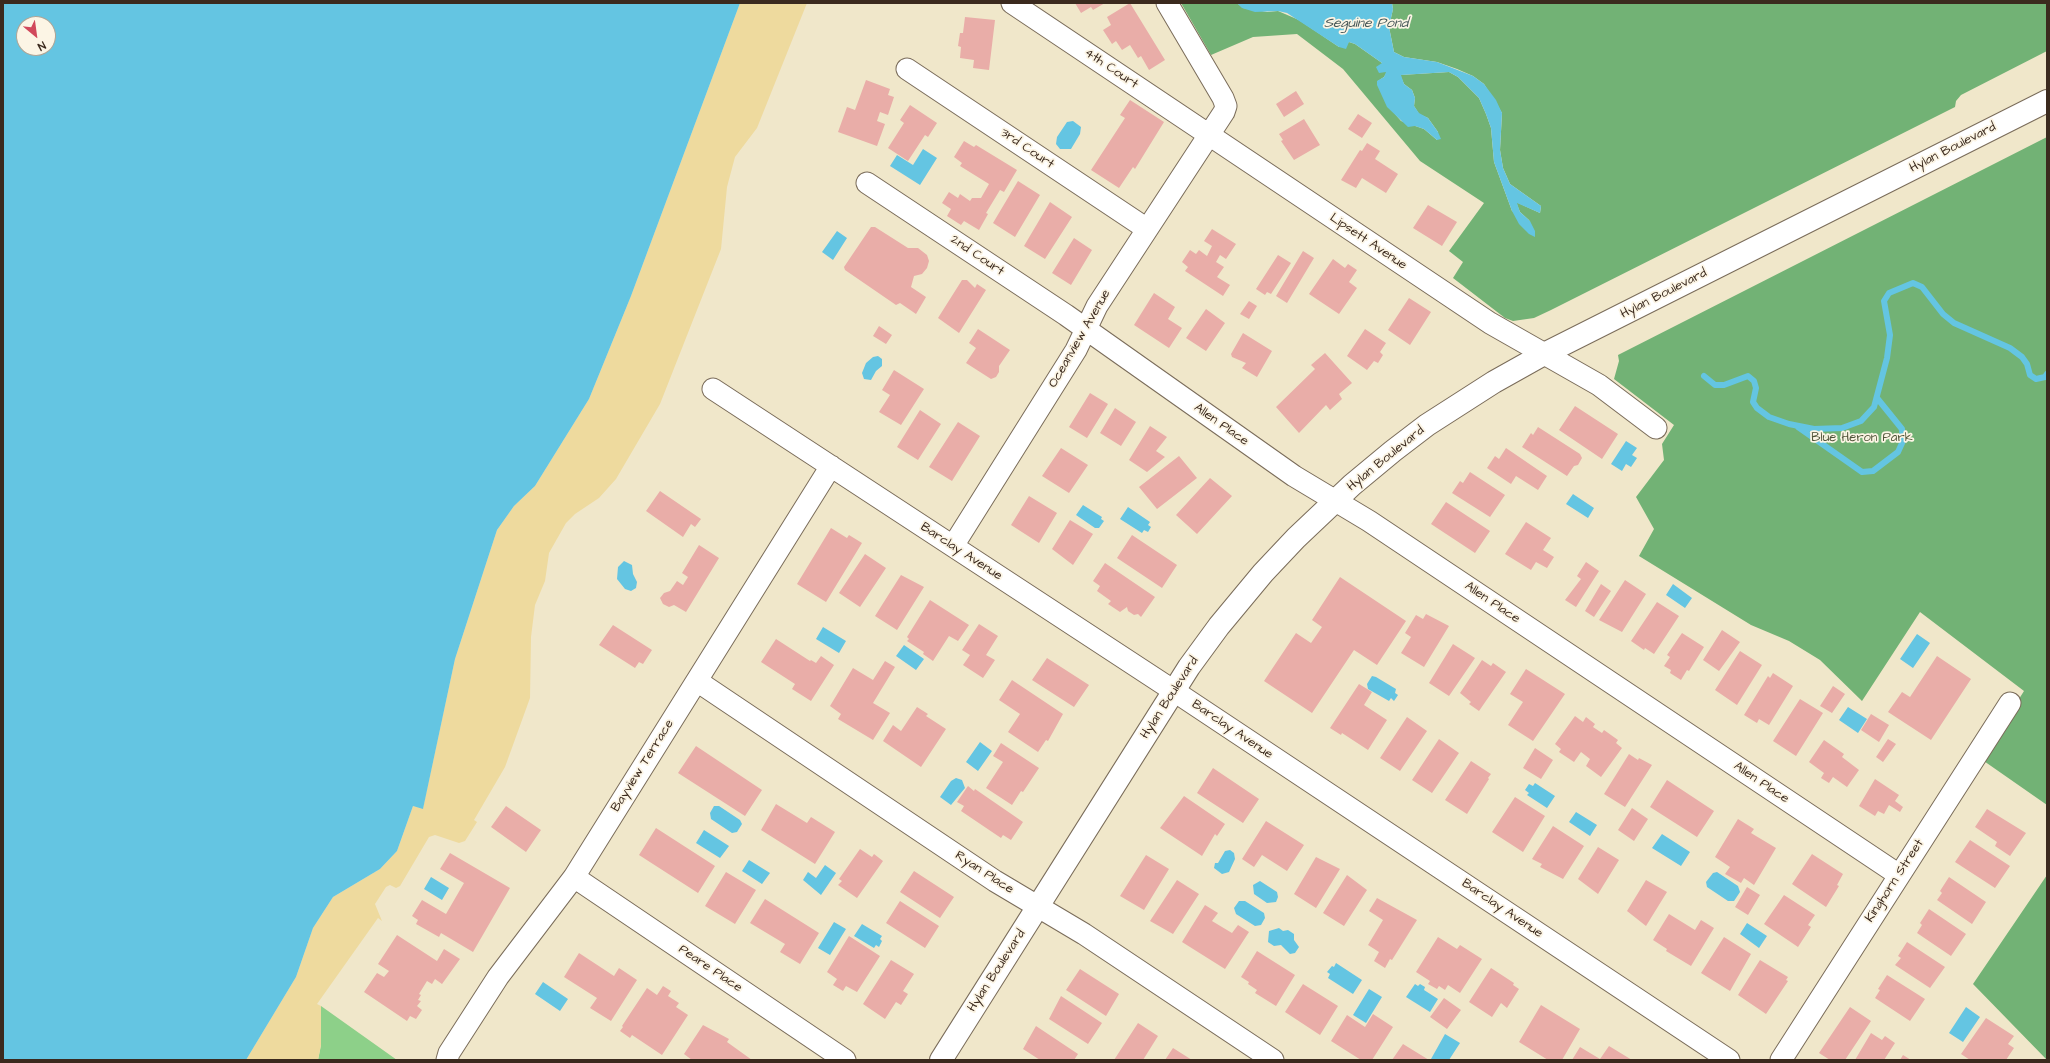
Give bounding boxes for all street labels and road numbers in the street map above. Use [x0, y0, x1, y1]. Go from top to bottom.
street label: 4th Court [1081, 45, 1141, 93]
street label: Hylan Boulevard [1907, 120, 1999, 176]
street label: 3rd Court [997, 125, 1057, 173]
street label: Lipsett Avenue [1326, 210, 1410, 274]
street label: 2nd Court [947, 232, 1007, 280]
street label: Hylan Boulevard [1618, 266, 1710, 322]
street label: Oceanview Avenue [1046, 287, 1114, 391]
street label: Allen Place [1191, 400, 1251, 450]
street label: Hylan Boulevard [1344, 423, 1428, 495]
street label: Barclay Avenue [917, 520, 1005, 584]
street label: Allen Place [1461, 579, 1523, 627]
street label: Hylan Boulevard [1138, 654, 1202, 742]
street label: Barclay Avenue [1188, 697, 1276, 763]
street label: Bayview Terrace [608, 717, 678, 815]
street label: Allen Place [1730, 759, 1792, 807]
street label: Kinghorn Street [1862, 837, 1928, 925]
street label: Ryan Place [952, 848, 1016, 898]
street label: Barclay Avenue [1458, 876, 1546, 942]
street label: Hylan Boulevard [965, 927, 1029, 1015]
street label: Peare Place [675, 942, 745, 996]

